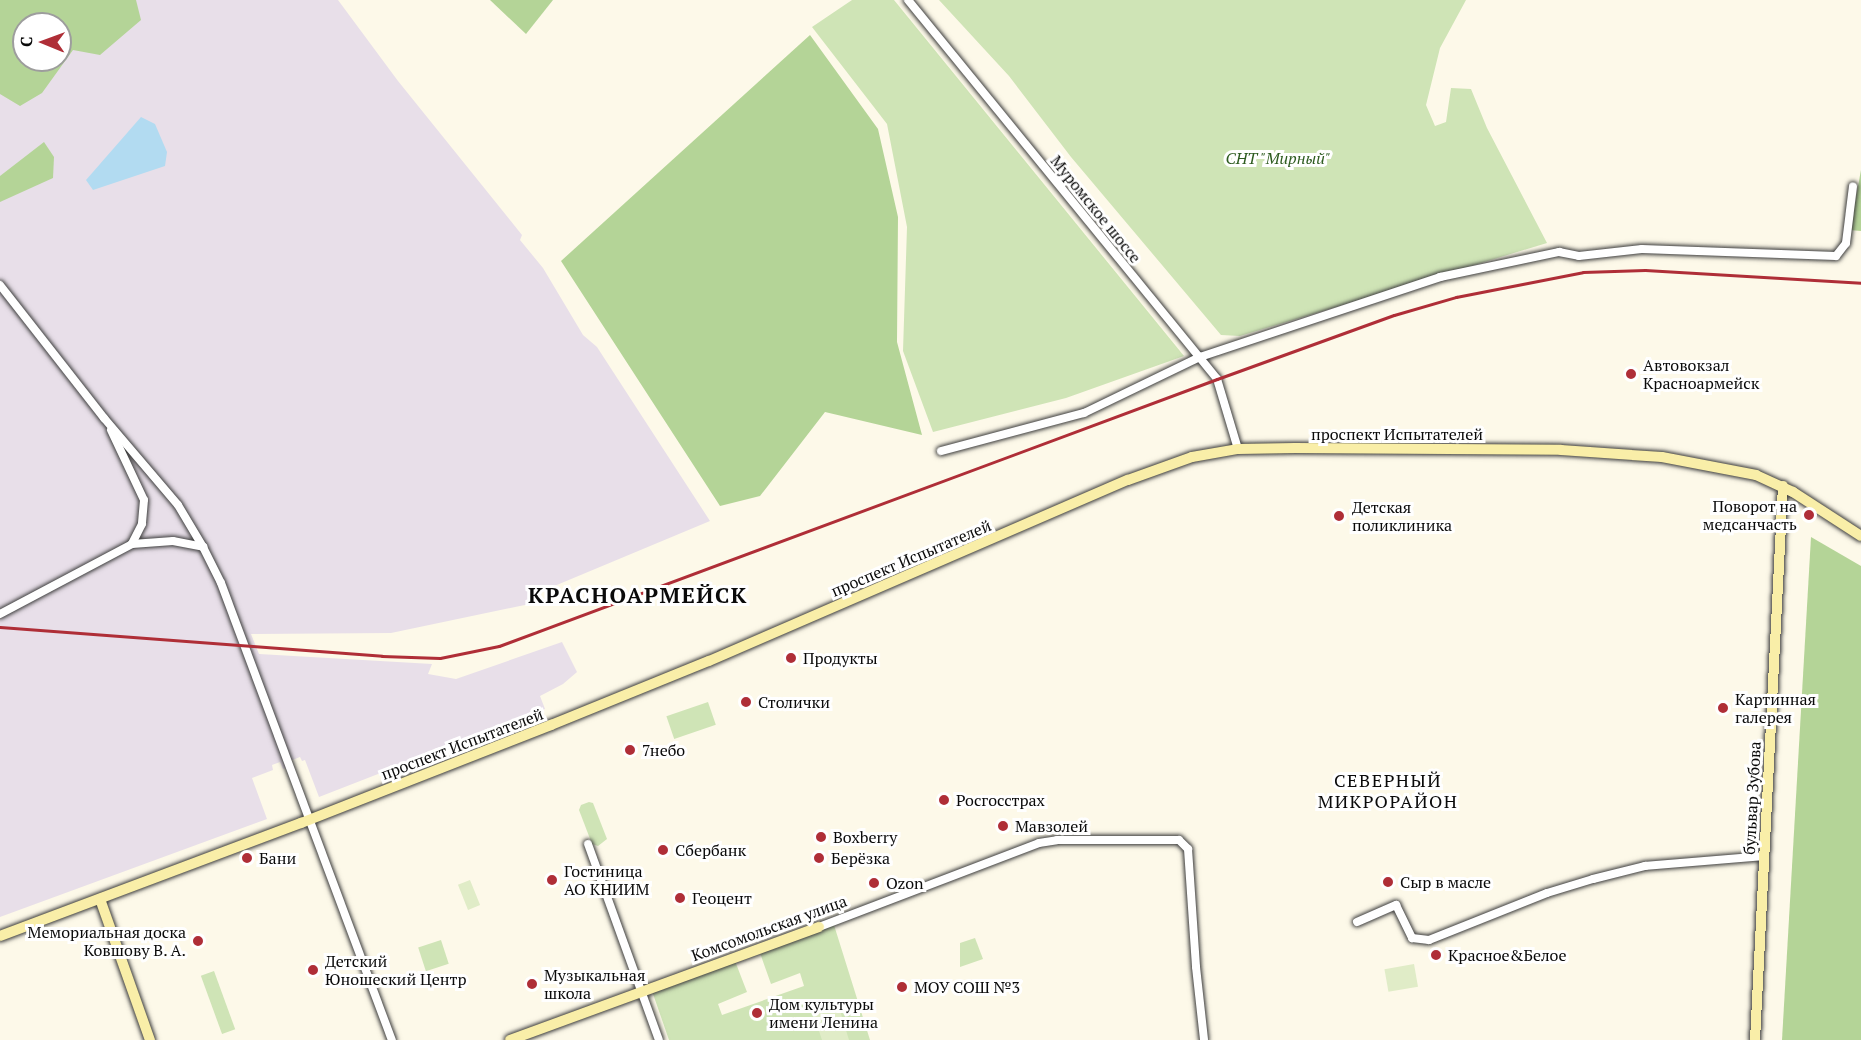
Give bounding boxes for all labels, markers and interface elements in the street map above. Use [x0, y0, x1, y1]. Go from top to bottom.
north arrow [12, 12, 72, 72]
text: С [15, 36, 37, 47]
park label: СНТ "Мирный" [1225, 148, 1331, 168]
street label: Муромское шоссе [1047, 151, 1145, 267]
place label: Автовокзал Красноармейск [1643, 355, 1759, 393]
marker: Автовокзал Красноармейск [1624, 367, 1638, 381]
street label: проспект Испытателей [1311, 424, 1483, 444]
place label: Поворот на медсанчасть [1703, 496, 1797, 534]
place label: Детская поликлиника [1352, 497, 1452, 535]
marker: Детская поликлиника [1330, 507, 1348, 525]
marker: Поворот на медсанчасть [1802, 508, 1816, 522]
street label: проспект Испытателей [828, 515, 994, 601]
district label: КРАСНОАРМЕЙСК [528, 582, 748, 608]
place label: Продукты [803, 648, 878, 668]
marker: Продукты [784, 651, 798, 665]
place label: Картинная галерея [1735, 689, 1816, 727]
place label: Столички [758, 692, 830, 712]
marker: Столички [739, 695, 753, 709]
marker: Картинная галерея [1716, 701, 1730, 715]
street label: проспект Испытателей [378, 704, 546, 784]
place label: 7небо [642, 740, 685, 760]
street label: бульвар Зубова [1739, 741, 1765, 855]
marker: 7небо [623, 743, 637, 757]
district label: СЕВЕРНЫЙ МИКРОРАЙОН [1318, 770, 1458, 812]
place label: Росгосстрах [956, 790, 1045, 810]
marker: Росгосстрах [937, 793, 951, 807]
place label: Мавзолей [1015, 816, 1088, 836]
marker: Мавзолей [996, 819, 1010, 833]
place label: Boxberry [833, 827, 897, 847]
marker: Boxberry [814, 830, 828, 844]
place label: Сбербанк [675, 840, 746, 860]
marker: Сбербанк [656, 843, 670, 857]
place label: Бани [259, 848, 296, 868]
place label: Берёзка [831, 848, 890, 868]
marker: Бани [240, 851, 254, 865]
marker: Берёзка [812, 851, 826, 865]
place label: Гостиница АО КНИИМ [564, 861, 649, 899]
place label: Сыр в масле [1400, 872, 1491, 892]
marker: Гостиница АО КНИИМ [545, 873, 559, 887]
place label: Ozon [886, 873, 924, 893]
marker: Сыр в масле [1381, 875, 1395, 889]
marker: Ozon [867, 876, 881, 890]
place label: Геоцент [692, 888, 752, 908]
marker: Геоцент [673, 891, 687, 905]
street label: Комсомольская улица [689, 891, 849, 965]
place label: Мемориальная доска Ковшову В. А. [27, 922, 186, 960]
marker: Мемориальная доска Ковшову В. А. [191, 934, 205, 948]
place label: Красное&Белое [1448, 945, 1566, 965]
marker: Красное&Белое [1429, 948, 1443, 962]
place label: Детский Юношеский Центр [325, 951, 467, 989]
marker: Детский Юношеский Центр [306, 963, 320, 977]
place label: Музыкальная школа [544, 965, 645, 1003]
marker: Музыкальная школа [525, 977, 539, 991]
place label: МОУ СОШ №3 [914, 977, 1021, 997]
marker: МОУ СОШ №3 [895, 980, 909, 994]
place label: Дом культуры имени Ленина [769, 994, 878, 1032]
marker: Дом культуры имени Ленина [750, 1006, 764, 1020]

